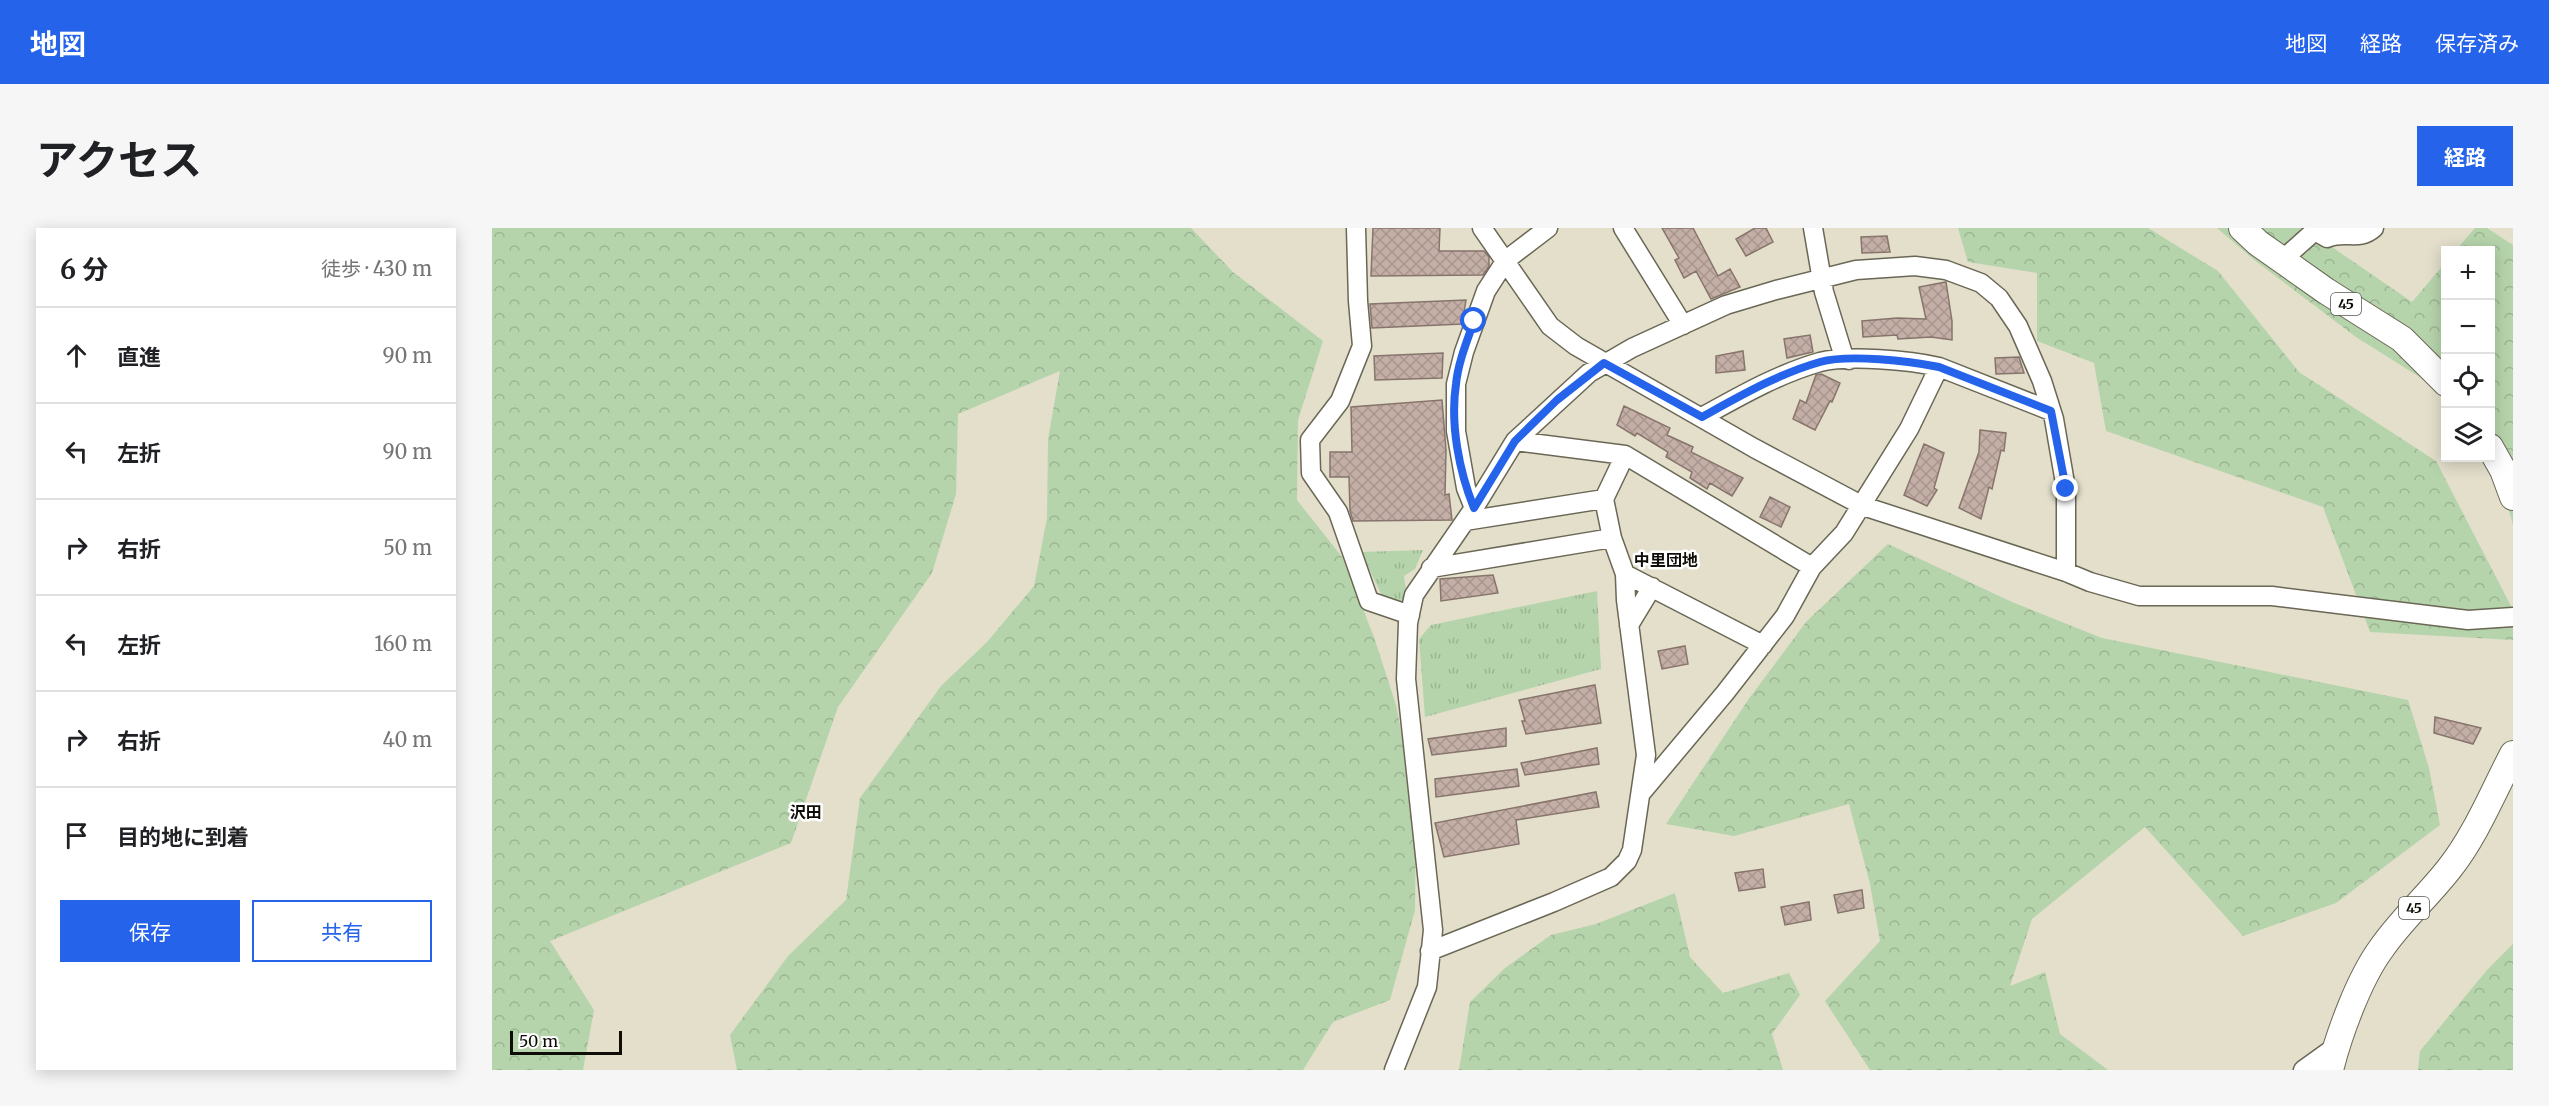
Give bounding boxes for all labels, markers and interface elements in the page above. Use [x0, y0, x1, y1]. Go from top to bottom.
text: 地図 [30, 26, 86, 62]
text: 地図 [2285, 30, 2327, 57]
text: 経路 [2360, 30, 2402, 57]
text: 保存済み [2435, 30, 2519, 57]
button: 経路 [2417, 126, 2513, 186]
text: アクセス [36, 134, 202, 186]
map controls [2441, 246, 2495, 462]
button: + [2441, 246, 2495, 300]
text: 6 分 [60, 253, 108, 286]
text: 徒歩 · 430 m [321, 256, 432, 281]
road number: 45 [2331, 293, 2361, 315]
button: − [2441, 300, 2495, 354]
route start [1460, 307, 1486, 333]
icon: ahead [60, 339, 93, 372]
text: 直進 [117, 343, 161, 371]
text: 90 m [382, 343, 432, 368]
button: locate [2441, 354, 2495, 408]
button: layers [2441, 408, 2495, 462]
icon: left [60, 435, 93, 468]
text: 左折 [117, 439, 161, 467]
text: 90 m [382, 439, 432, 464]
route end [2052, 475, 2078, 501]
icon: right [60, 531, 93, 564]
text: 右折 [117, 535, 161, 563]
text: 50 m [383, 535, 432, 560]
district label: 中里団地 [1634, 550, 1698, 570]
icon: left [60, 627, 93, 660]
text: 左折 [117, 631, 161, 659]
text: 160 m [374, 631, 432, 656]
icon: right [60, 723, 93, 756]
text: 右折 [117, 727, 161, 755]
text: 40 m [382, 727, 432, 752]
district label: 沢田 [790, 802, 822, 822]
icon: arrive [60, 819, 93, 852]
text: 目的地に到着 [117, 823, 249, 851]
road number: 45 [2399, 897, 2429, 919]
button: 保存 [60, 900, 240, 962]
button: 共有 [252, 900, 432, 962]
scale bar [510, 1028, 622, 1056]
text: 50 m [519, 1031, 558, 1051]

